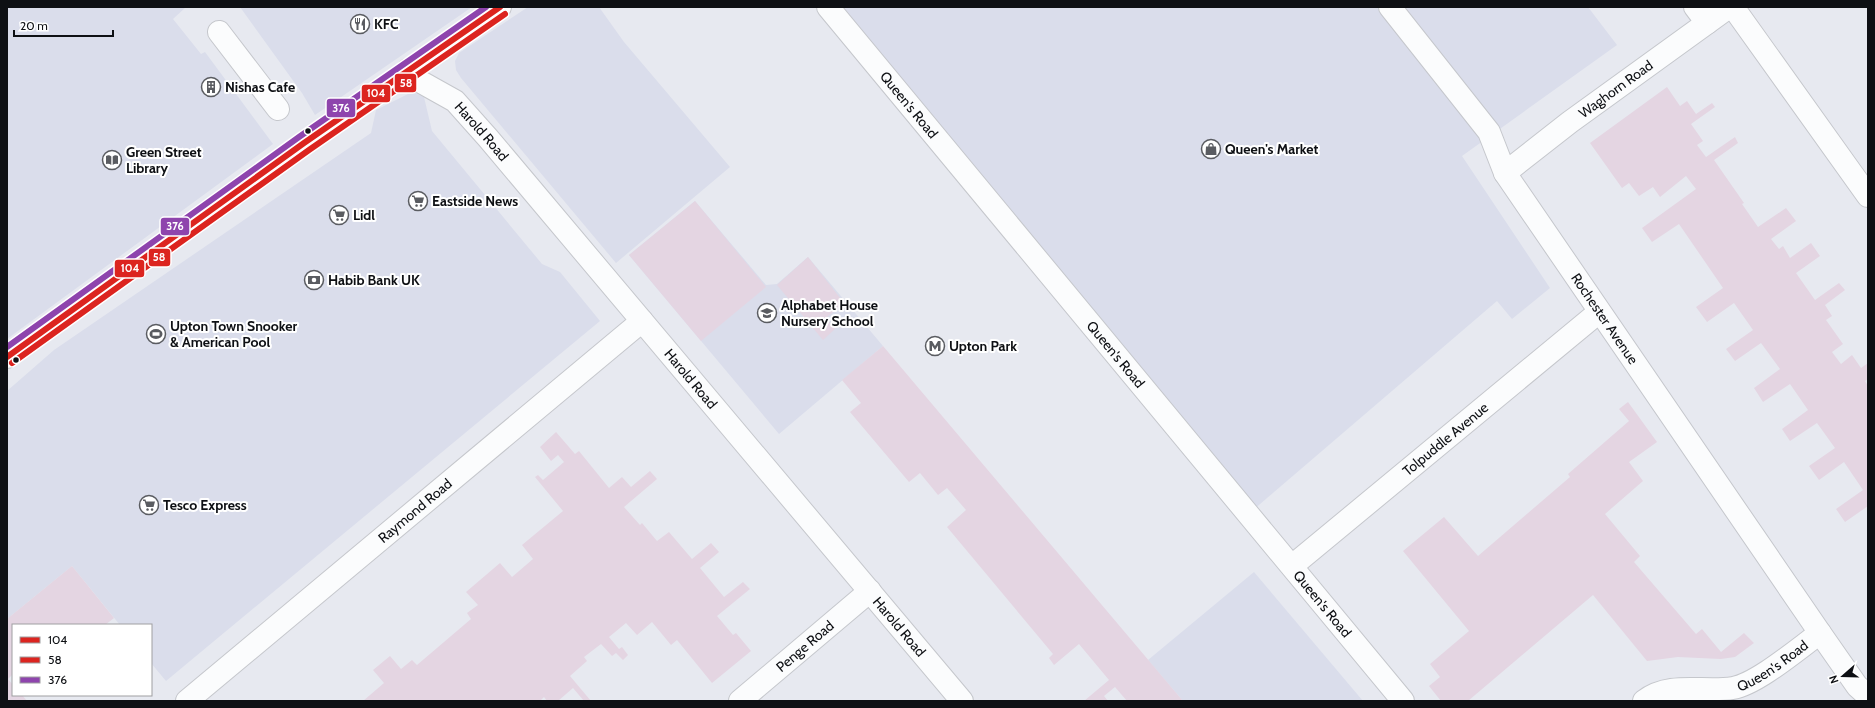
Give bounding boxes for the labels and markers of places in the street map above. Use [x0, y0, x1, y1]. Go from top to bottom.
restaurant icon: KFC [349, 13, 371, 35]
place label: KFC [374, 15, 399, 33]
building icon: Nishas Cafe [200, 76, 222, 98]
place label: Nishas Cafe [225, 78, 295, 96]
unlabelled marker [303, 126, 313, 136]
shop icon: Queen's Market [1200, 138, 1222, 160]
place label: Queen's Market [1225, 140, 1319, 158]
place label: Green Street Library [126, 143, 202, 177]
library icon: Green Street Library [101, 149, 123, 171]
supermarket icon: Eastside News [407, 190, 429, 212]
place label: Eastside News [432, 192, 518, 210]
supermarket icon: Lidl [328, 204, 350, 226]
place label: Lidl [353, 206, 375, 224]
bank icon: Habib Bank UK [303, 269, 325, 291]
place label: Habib Bank UK [328, 271, 420, 289]
place label: Alphabet House Nursery School [781, 296, 878, 330]
school or university icon: Alphabet House Nursery School [756, 302, 778, 324]
place label: Upton Town Snooker & American Pool [170, 317, 298, 351]
sports icon: Upton Town Snooker & American Pool [145, 323, 167, 345]
metro station icon: Upton Park [924, 335, 946, 357]
place label: Upton Park [949, 337, 1017, 355]
unlabelled marker [11, 355, 21, 365]
supermarket icon: Tesco Express [138, 494, 160, 516]
place label: Tesco Express [163, 496, 247, 514]

